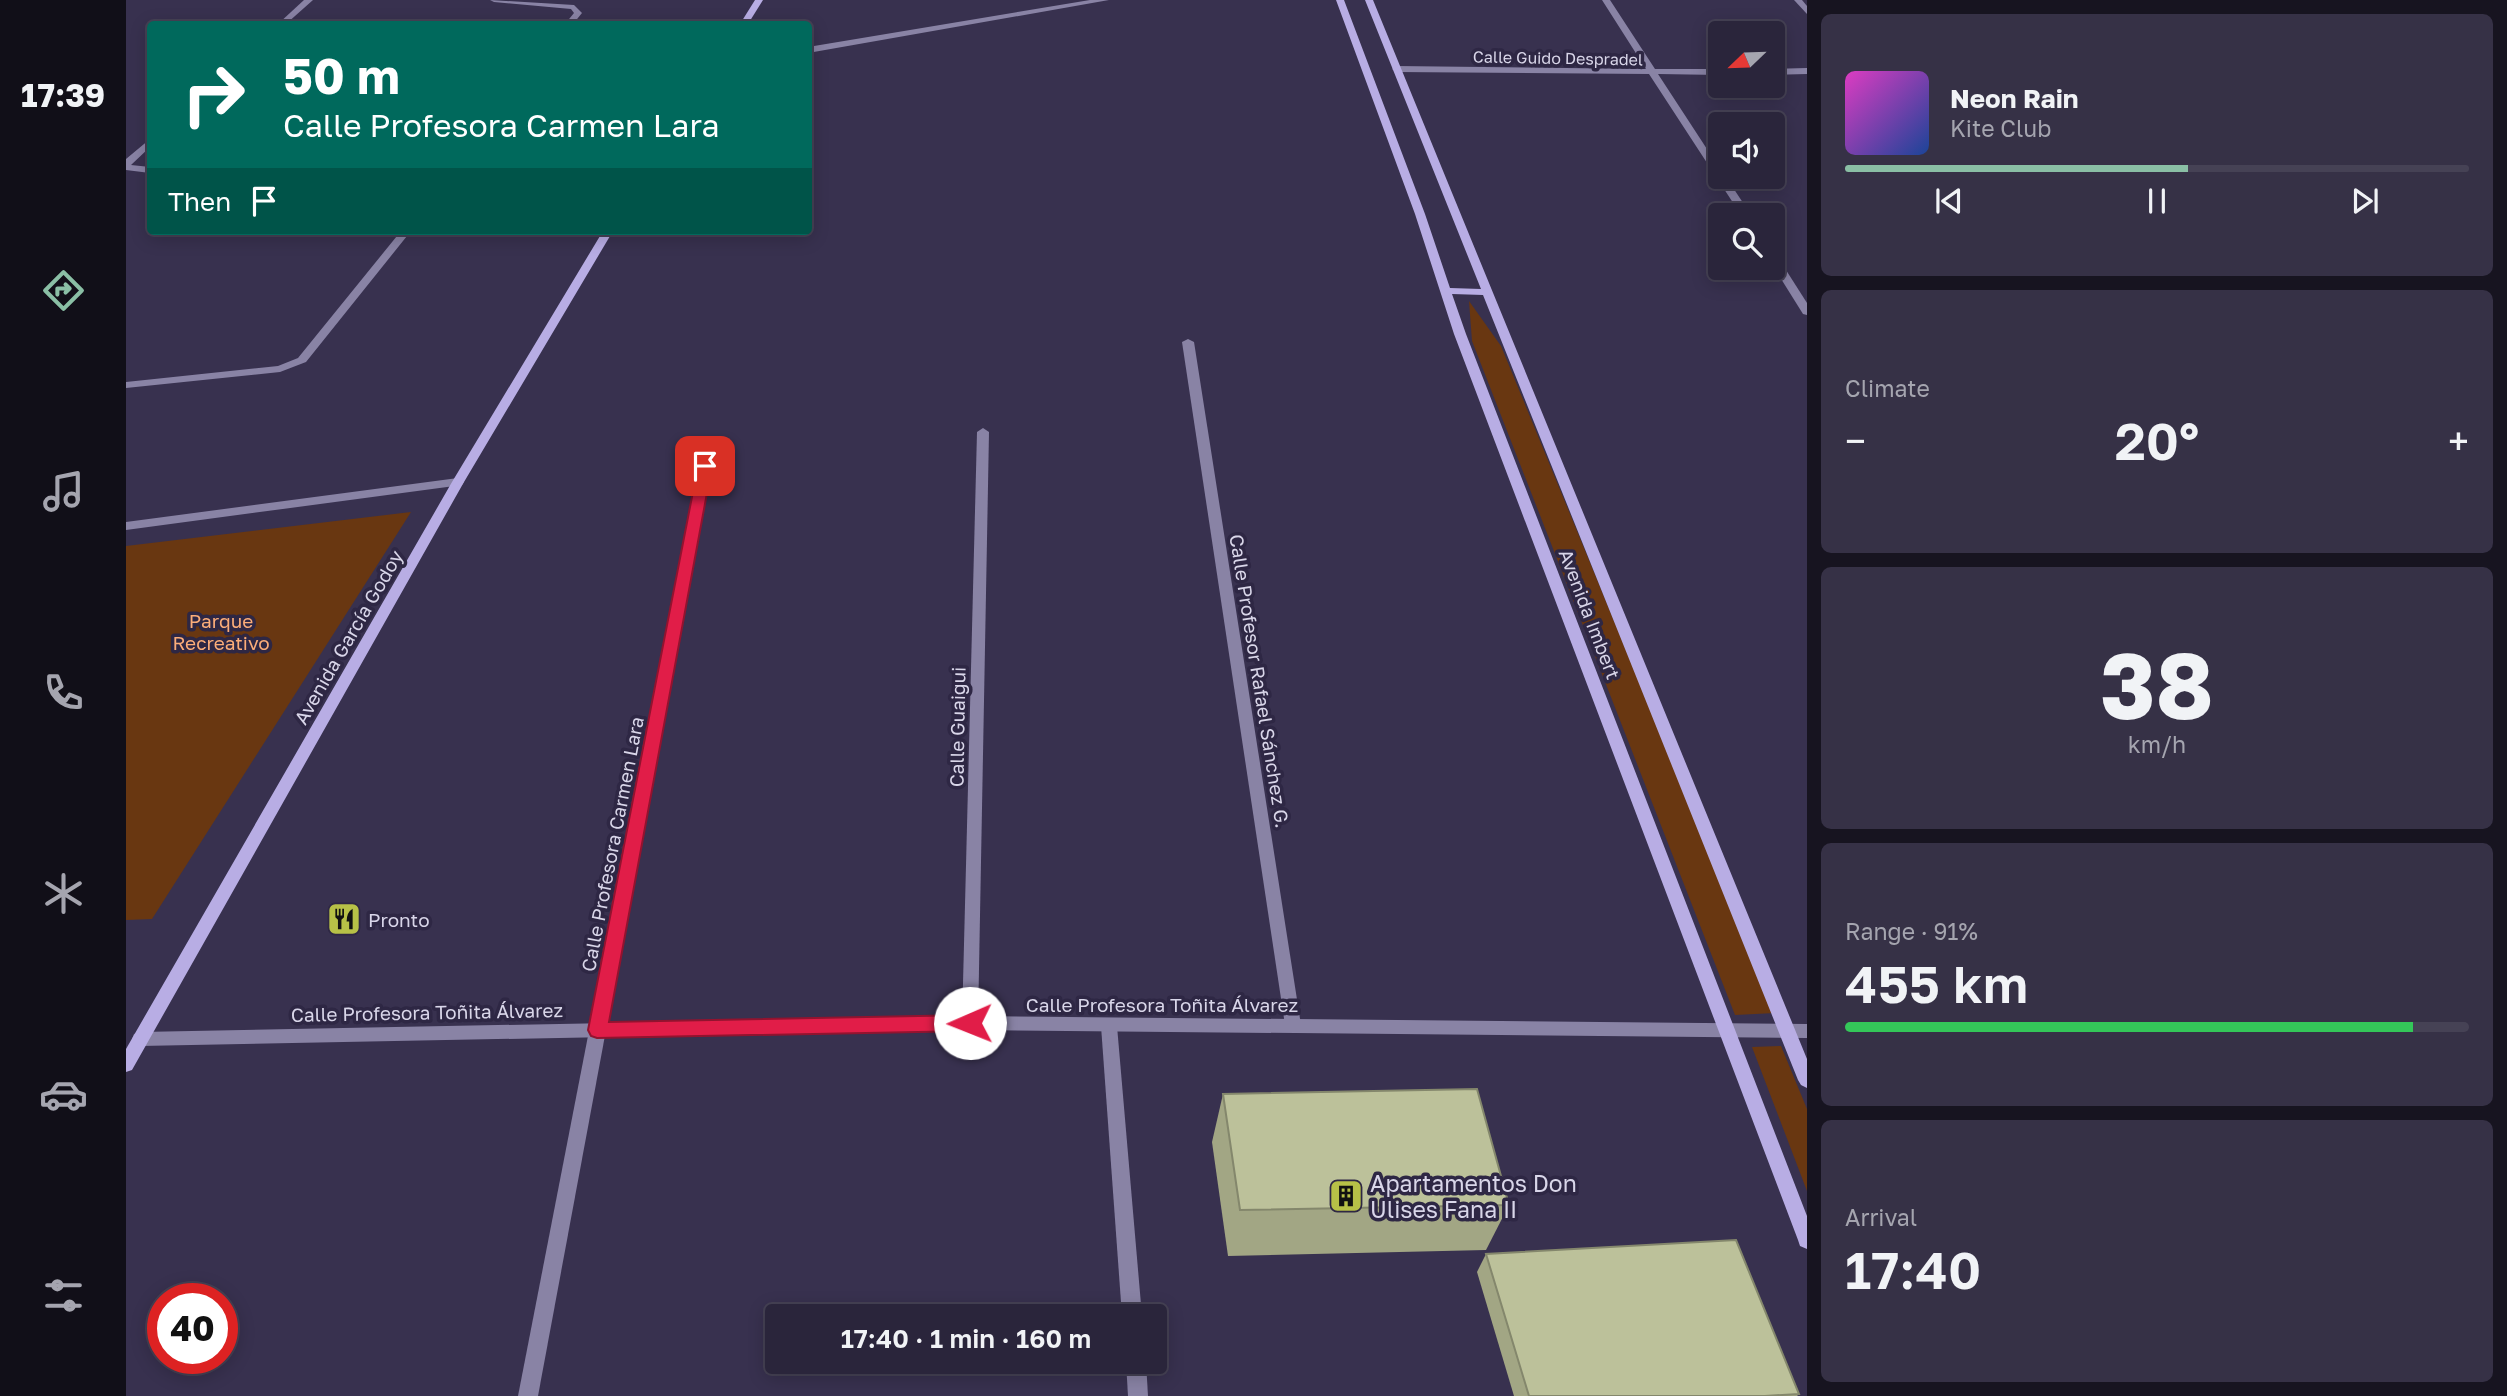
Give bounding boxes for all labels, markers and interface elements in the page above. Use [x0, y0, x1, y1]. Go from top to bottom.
north arrow [1708, 21, 1785, 98]
map controls [1708, 21, 1785, 280]
text: 50 m [283, 46, 400, 105]
street label: Calle Guido Despradel [1473, 47, 1643, 69]
icon: right [168, 49, 259, 140]
text: 17:39 [21, 76, 105, 114]
text: Neon Rain [1950, 83, 2079, 114]
text: Calle Profesora Carmen Lara [283, 106, 720, 144]
button: sound [1708, 112, 1785, 189]
text: Kite Club [1950, 114, 2051, 142]
icon: arrive [245, 182, 283, 220]
icon: previous [1930, 182, 1968, 220]
icon: pause [2138, 182, 2176, 220]
icon: next [2346, 182, 2384, 220]
text: Then [168, 186, 231, 217]
button: search [1708, 203, 1785, 280]
icon: directions [39, 266, 88, 315]
text: Climate [1845, 374, 1930, 402]
text: 20° [2115, 409, 2199, 471]
text: − [1845, 418, 1866, 463]
text: + [2448, 418, 2469, 463]
pin [675, 436, 735, 496]
icon: arrive [686, 447, 724, 485]
icon: music [39, 467, 88, 516]
street label: Calle Profesor Rafael Sánchez G. [1225, 532, 1295, 830]
street label: Avenida García Godoy [289, 546, 407, 728]
street label: Avenida Imbert [1555, 546, 1625, 682]
park label: Parque Recreativo [172, 609, 270, 654]
text: 38 [2100, 630, 2214, 739]
street label: Calle Guaigui [944, 667, 970, 787]
icon: phone [39, 668, 88, 717]
street label: Calle Profesora Carmen Lara [576, 715, 648, 973]
text: km/h [2128, 730, 2186, 758]
icon: climate [39, 869, 88, 918]
restaurant icon: Pronto [325, 900, 363, 938]
place label: Pronto [368, 908, 430, 931]
text: Range · 91% [1845, 917, 1978, 945]
text: 455 km [1845, 952, 2028, 1014]
position arrow [933, 986, 1007, 1060]
street label: Calle Profesora Toñita Álvarez [1026, 993, 1298, 1016]
street label: Calle Profesora Toñita Álvarez [291, 998, 563, 1026]
icon: car [39, 1070, 88, 1119]
place label: Apartamentos Don Ulises Fana II [1370, 1169, 1577, 1223]
building icon: Apartamentos Don Ulises Fana II [1327, 1177, 1365, 1215]
text: Arrival [1845, 1203, 1917, 1231]
text: 17:40 [1845, 1238, 1981, 1300]
icon: filters [39, 1271, 88, 1320]
speed limit sign: 40 [147, 1283, 238, 1374]
text: 17:40 · 1 min · 160 m [841, 1323, 1091, 1354]

